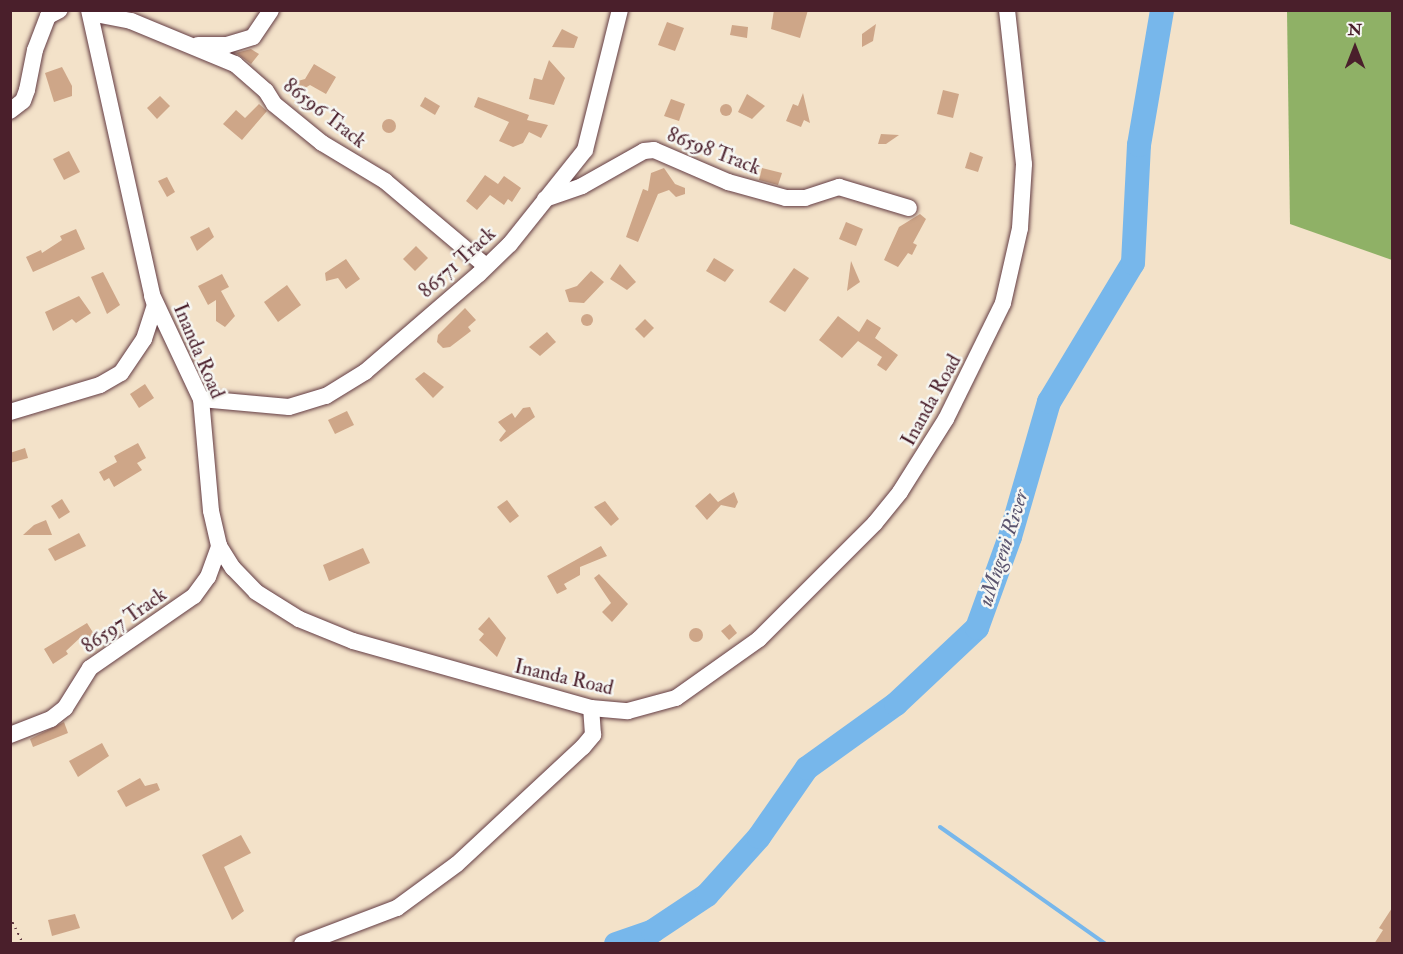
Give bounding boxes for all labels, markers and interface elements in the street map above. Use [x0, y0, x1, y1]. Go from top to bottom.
north arrow [1325, 18, 1385, 78]
text: N [1348, 20, 1362, 40]
street label: 86596 Track [279, 73, 371, 153]
street label: 86598 Track [664, 122, 764, 180]
street label: 86571 Track [414, 221, 500, 303]
street label: Inanda Road [168, 300, 230, 402]
street label: Inanda Road [896, 350, 966, 450]
water label: uMngeni River [973, 487, 1035, 609]
street label: 86597 Track [77, 582, 171, 658]
street label: Inanda Road [512, 654, 616, 700]

